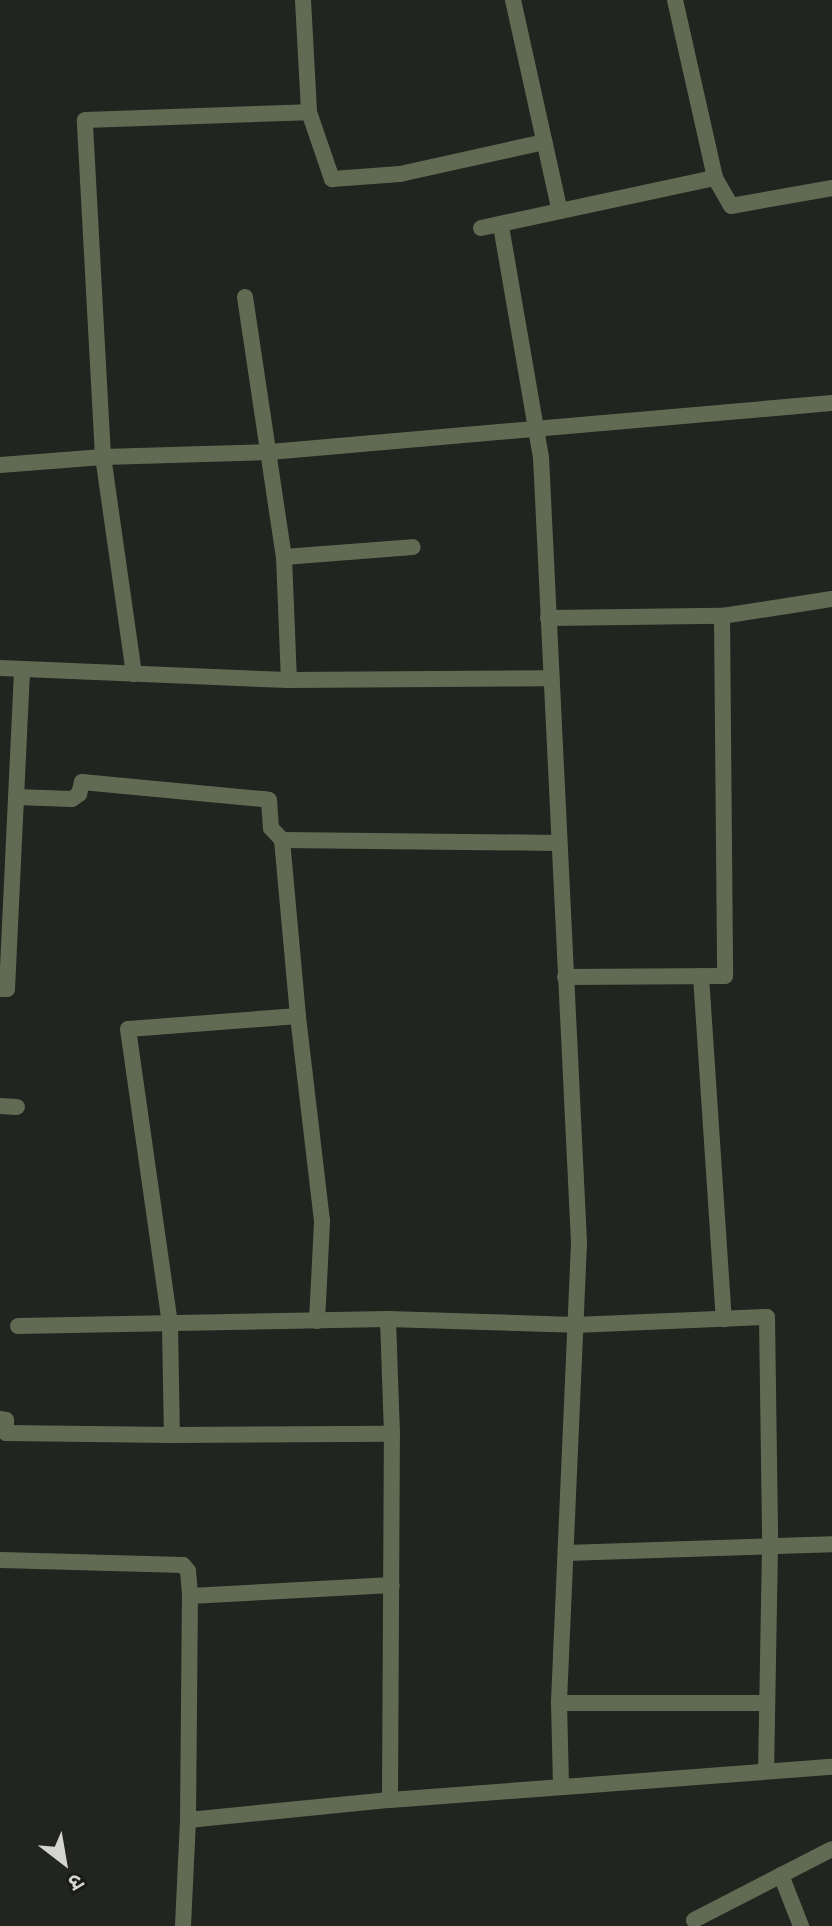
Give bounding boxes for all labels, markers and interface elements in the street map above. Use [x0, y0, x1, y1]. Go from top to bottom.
north arrow [24, 1822, 104, 1902]
text: उ [64, 1868, 89, 1897]

